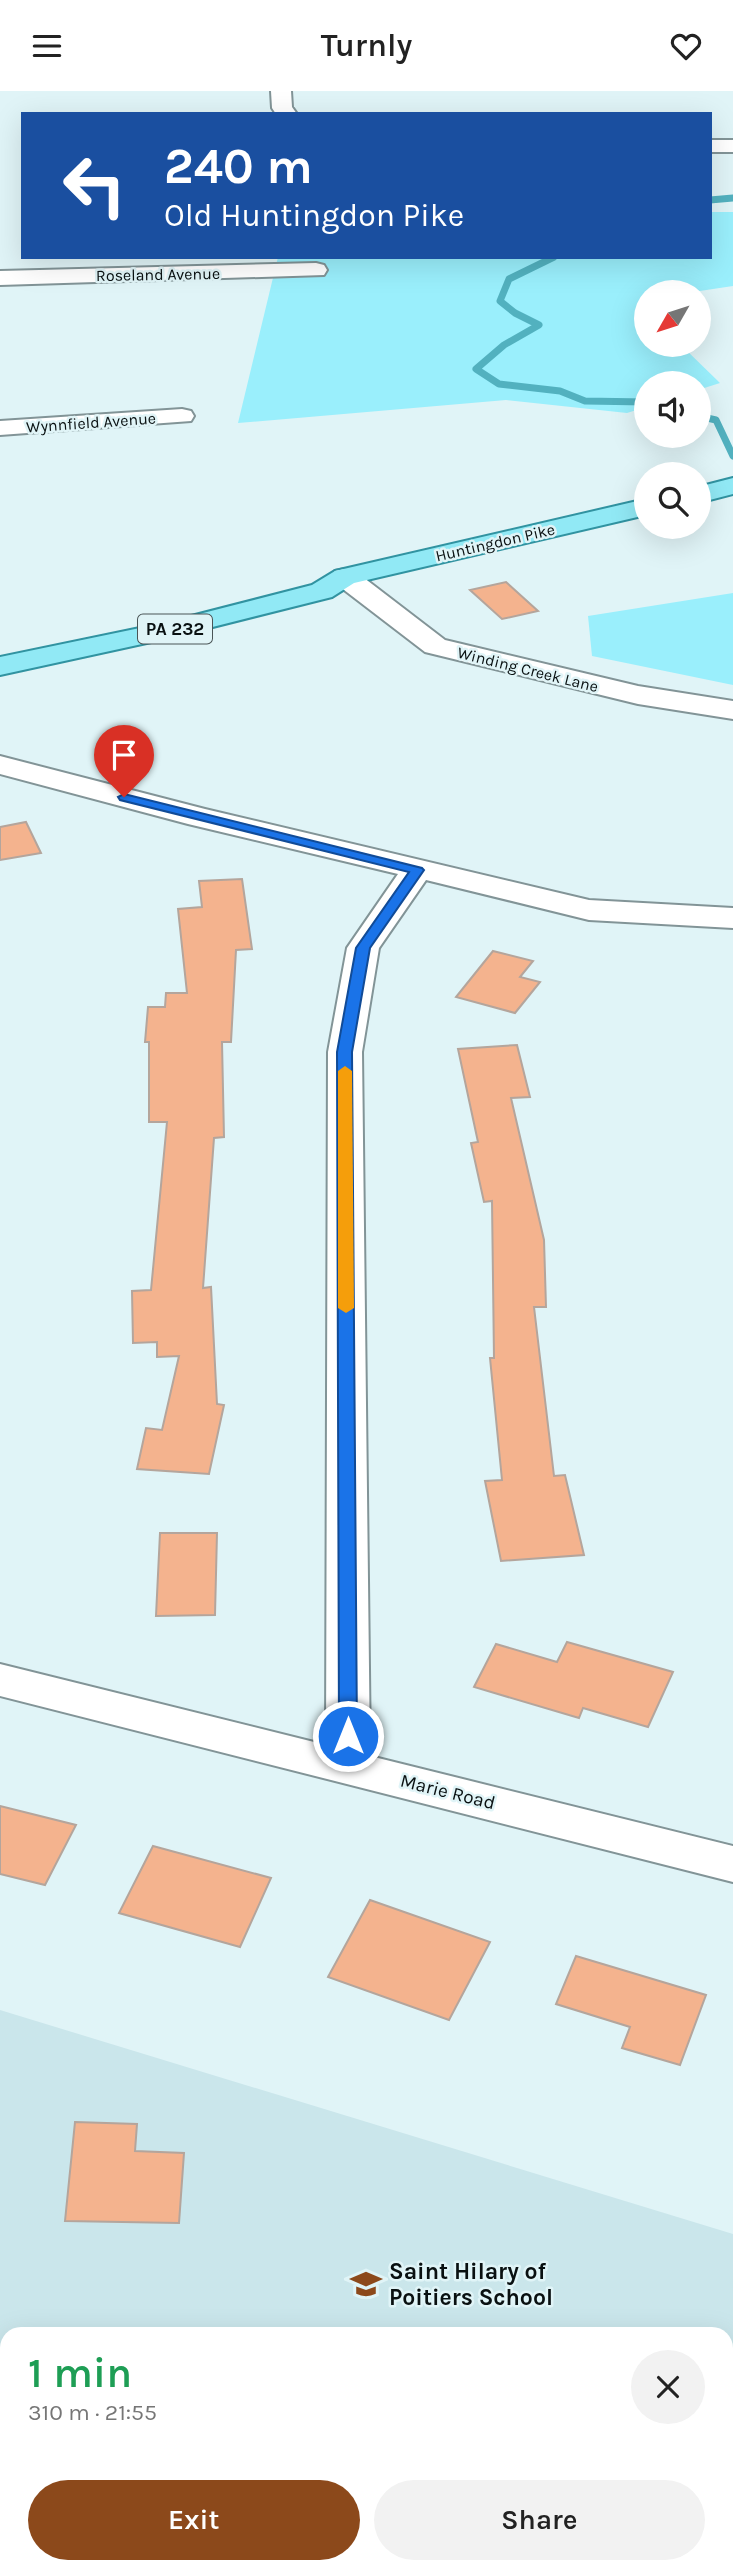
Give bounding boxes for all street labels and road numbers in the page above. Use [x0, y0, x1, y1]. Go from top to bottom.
street label: Roseland Avenue [96, 264, 220, 285]
street label: Wynnfield Avenue [26, 408, 157, 437]
street label: Huntingdon Pike [434, 520, 557, 565]
road number: PA 232 [138, 615, 212, 643]
street label: Winding Creek Lane [455, 643, 600, 696]
street label: Marie Road [398, 1770, 498, 1814]

